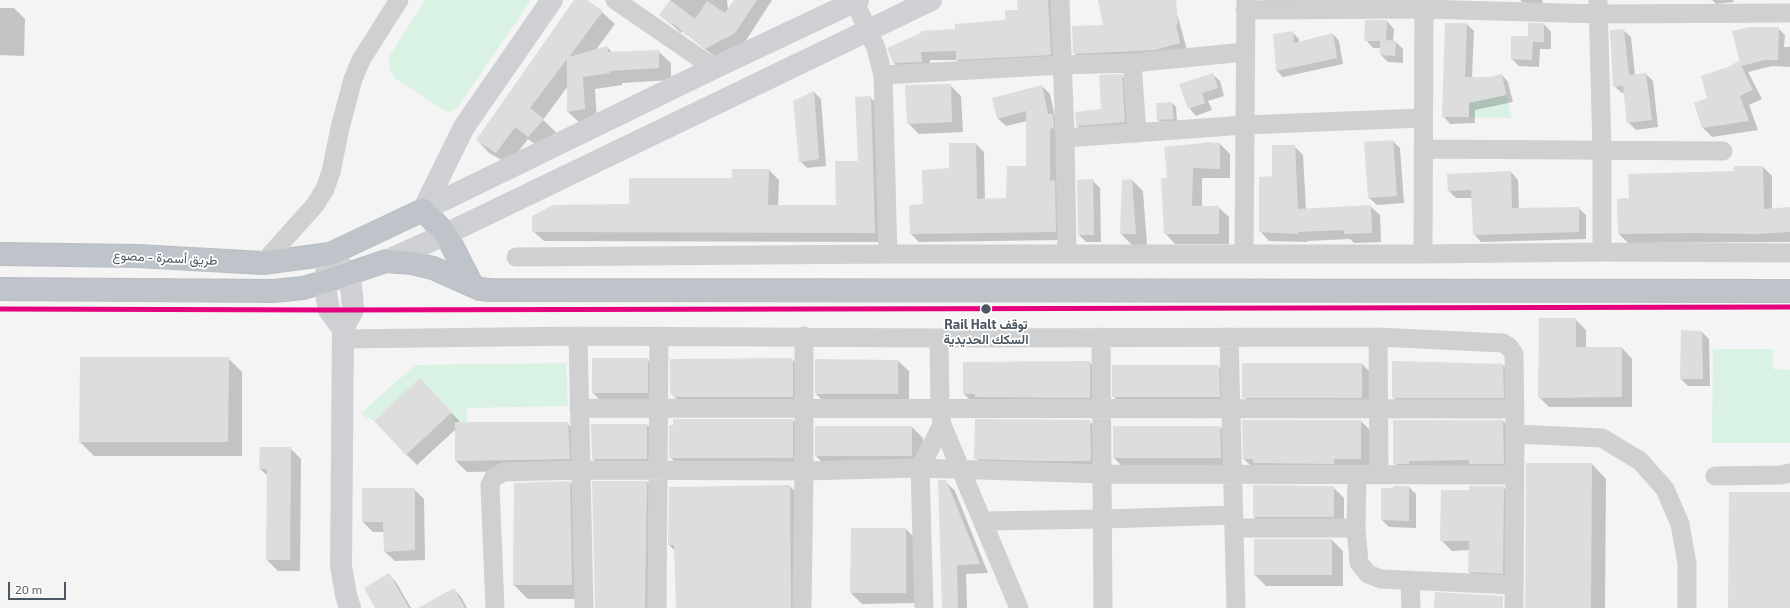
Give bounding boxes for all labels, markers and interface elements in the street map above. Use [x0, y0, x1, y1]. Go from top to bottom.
street label: طريق أسمرة - مصوع [112, 247, 218, 269]
marker: Rail Halt توقف السكك الحديدية [979, 302, 993, 316]
place label: Rail Halt توقف السكك الحديدية [943, 317, 1029, 348]
scale bar [10, 574, 68, 600]
text: 20 m [15, 582, 42, 596]

